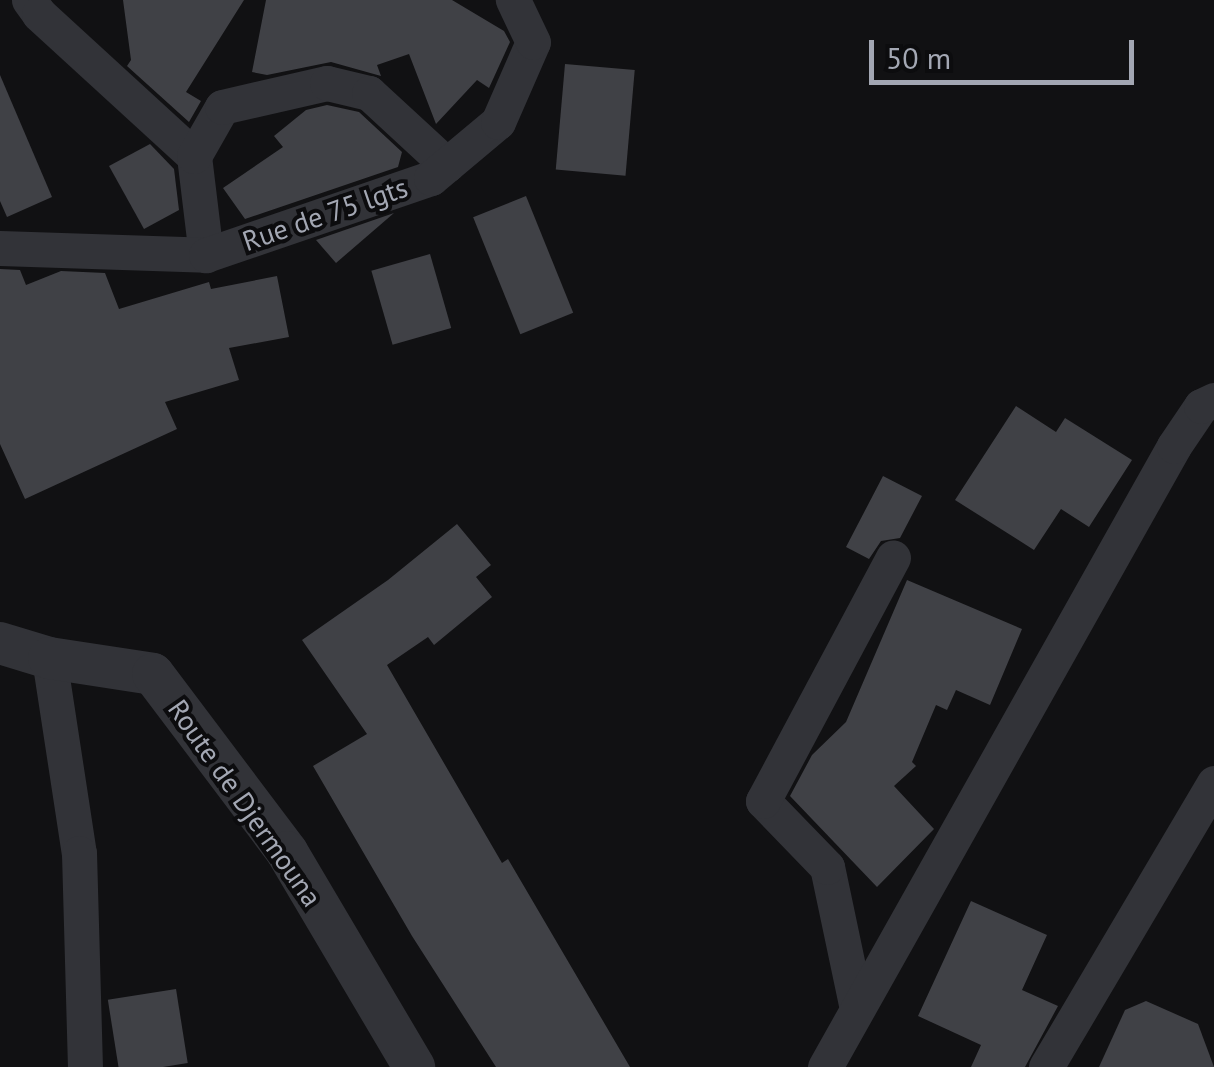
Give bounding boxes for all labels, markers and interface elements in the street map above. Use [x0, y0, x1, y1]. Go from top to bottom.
scale bar [874, 20, 1139, 82]
text: 50 m [886, 38, 951, 77]
street label: Rue de 75 lgts [238, 170, 412, 258]
street label: Route de Djermouna [161, 693, 329, 913]

